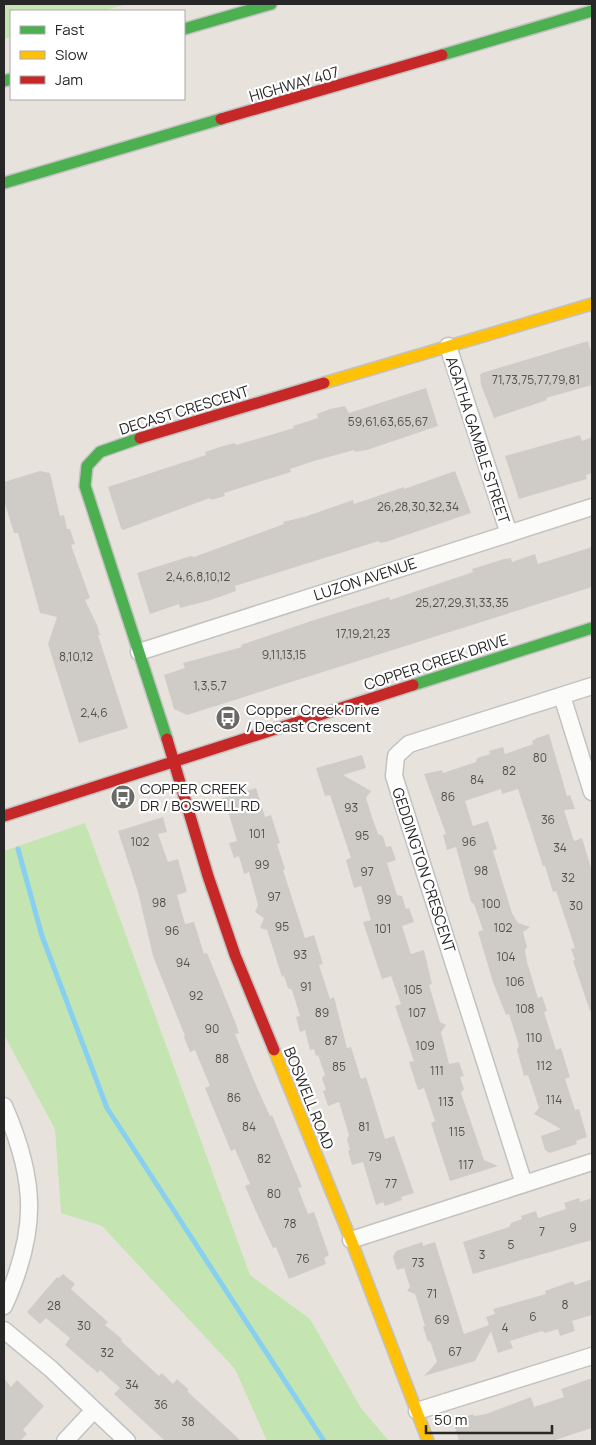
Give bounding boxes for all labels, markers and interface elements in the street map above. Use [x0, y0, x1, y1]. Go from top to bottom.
legend [10, 10, 185, 100]
text: Fast [55, 19, 84, 40]
text: Slow [55, 44, 88, 65]
street label: HIGHWAY 407 [247, 61, 341, 107]
text: Jam [55, 69, 83, 90]
street label: AGATHA GAMBLE STREET [441, 354, 515, 526]
house number: 71,73,75,77,79,81 [492, 371, 580, 388]
street label: DECAST CRESCENT [117, 380, 252, 440]
house number: 59,61,63,65,67 [348, 413, 428, 430]
house number: 26,28,30,32,34 [377, 498, 459, 515]
street label: LUZON AVENUE [311, 552, 419, 606]
house number: 2,4,6,8,10,12 [166, 568, 230, 585]
house number: 25,27,29,31,33,35 [415, 594, 509, 611]
house number: 17,19,21,23 [336, 625, 390, 642]
street label: COPPER CREEK DRIVE [361, 629, 511, 695]
house number: 9,11,13,15 [262, 646, 306, 663]
house number: 8,10,12 [59, 648, 93, 665]
house number: 1,3,5,7 [193, 677, 227, 694]
place label: Copper Creek Drive / Decast Crescent [246, 699, 380, 737]
house number: 2,4,6 [80, 704, 108, 721]
bus stop icon: Copper Creek Drive / Decast Crescent [215, 705, 241, 731]
house number: 80 [533, 749, 547, 766]
house number: 82 [502, 762, 516, 779]
house number: 84 [470, 771, 484, 788]
place label: COPPER CREEK DR / BOSWELL RD [140, 778, 260, 816]
bus stop icon: COPPER CREEK DR / BOSWELL RD [110, 784, 136, 810]
street label: GEDDINGTON CRESCENT [387, 785, 461, 955]
house number: 86 [441, 788, 455, 805]
house number: 93 [344, 799, 358, 816]
house number: 36 [541, 811, 555, 828]
house number: 101 [249, 825, 265, 842]
house number: 95 [355, 827, 369, 844]
house number: 102 [131, 833, 150, 850]
house number: 96 [462, 833, 476, 850]
house number: 34 [553, 839, 567, 856]
house number: 99 [255, 856, 269, 873]
house number: 98 [474, 862, 488, 879]
house number: 97 [360, 863, 374, 880]
house number: 32 [561, 869, 575, 886]
house number: 97 [267, 888, 281, 905]
house number: 99 [377, 891, 391, 908]
house number: 98 [152, 894, 166, 911]
house number: 100 [481, 895, 501, 912]
house number: 30 [569, 897, 583, 914]
house number: 95 [275, 918, 289, 935]
house number: 102 [494, 919, 513, 936]
house number: 101 [375, 920, 391, 937]
house number: 96 [165, 922, 179, 939]
house number: 93 [293, 946, 307, 963]
house number: 104 [496, 948, 516, 965]
house number: 94 [176, 954, 190, 971]
house number: 106 [505, 973, 525, 990]
house number: 91 [300, 978, 312, 995]
house number: 105 [404, 981, 423, 998]
house number: 92 [189, 987, 203, 1004]
house number: 108 [516, 1000, 535, 1017]
house number: 89 [315, 1004, 329, 1021]
house number: 107 [408, 1004, 426, 1021]
house number: 90 [205, 1020, 219, 1037]
house number: 110 [526, 1029, 542, 1046]
house number: 87 [325, 1032, 338, 1049]
house number: 109 [415, 1037, 435, 1054]
street label: BOSWELL ROAD [279, 1044, 339, 1152]
house number: 88 [215, 1050, 229, 1067]
house number: 112 [536, 1057, 552, 1074]
house number: 85 [332, 1058, 346, 1075]
house number: 111 [430, 1062, 444, 1079]
house number: 86 [227, 1089, 241, 1106]
house number: 114 [546, 1091, 562, 1108]
house number: 113 [438, 1093, 454, 1110]
house number: 84 [242, 1118, 256, 1135]
house number: 81 [358, 1118, 370, 1135]
house number: 115 [449, 1123, 465, 1140]
house number: 79 [368, 1148, 382, 1165]
house number: 82 [257, 1150, 271, 1167]
house number: 117 [458, 1156, 474, 1173]
house number: 77 [385, 1175, 397, 1192]
house number: 80 [267, 1185, 281, 1202]
house number: 78 [284, 1215, 297, 1232]
house number: 9 [569, 1219, 577, 1236]
house number: 7 [539, 1223, 545, 1240]
house number: 5 [508, 1236, 515, 1253]
house number: 3 [479, 1246, 485, 1263]
house number: 76 [296, 1250, 310, 1267]
house number: 73 [412, 1254, 424, 1271]
house number: 71 [427, 1285, 437, 1302]
house number: 8 [562, 1296, 569, 1313]
house number: 28 [47, 1297, 61, 1314]
house number: 6 [529, 1308, 537, 1325]
house number: 69 [435, 1311, 449, 1328]
house number: 30 [77, 1317, 91, 1334]
house number: 4 [501, 1319, 509, 1336]
house number: 67 [448, 1343, 462, 1360]
house number: 32 [100, 1344, 114, 1361]
house number: 34 [125, 1376, 139, 1393]
house number: 36 [154, 1396, 168, 1413]
scale bar [426, 1402, 552, 1434]
text: 50 m [434, 1409, 468, 1430]
house number: 38 [181, 1413, 195, 1430]

